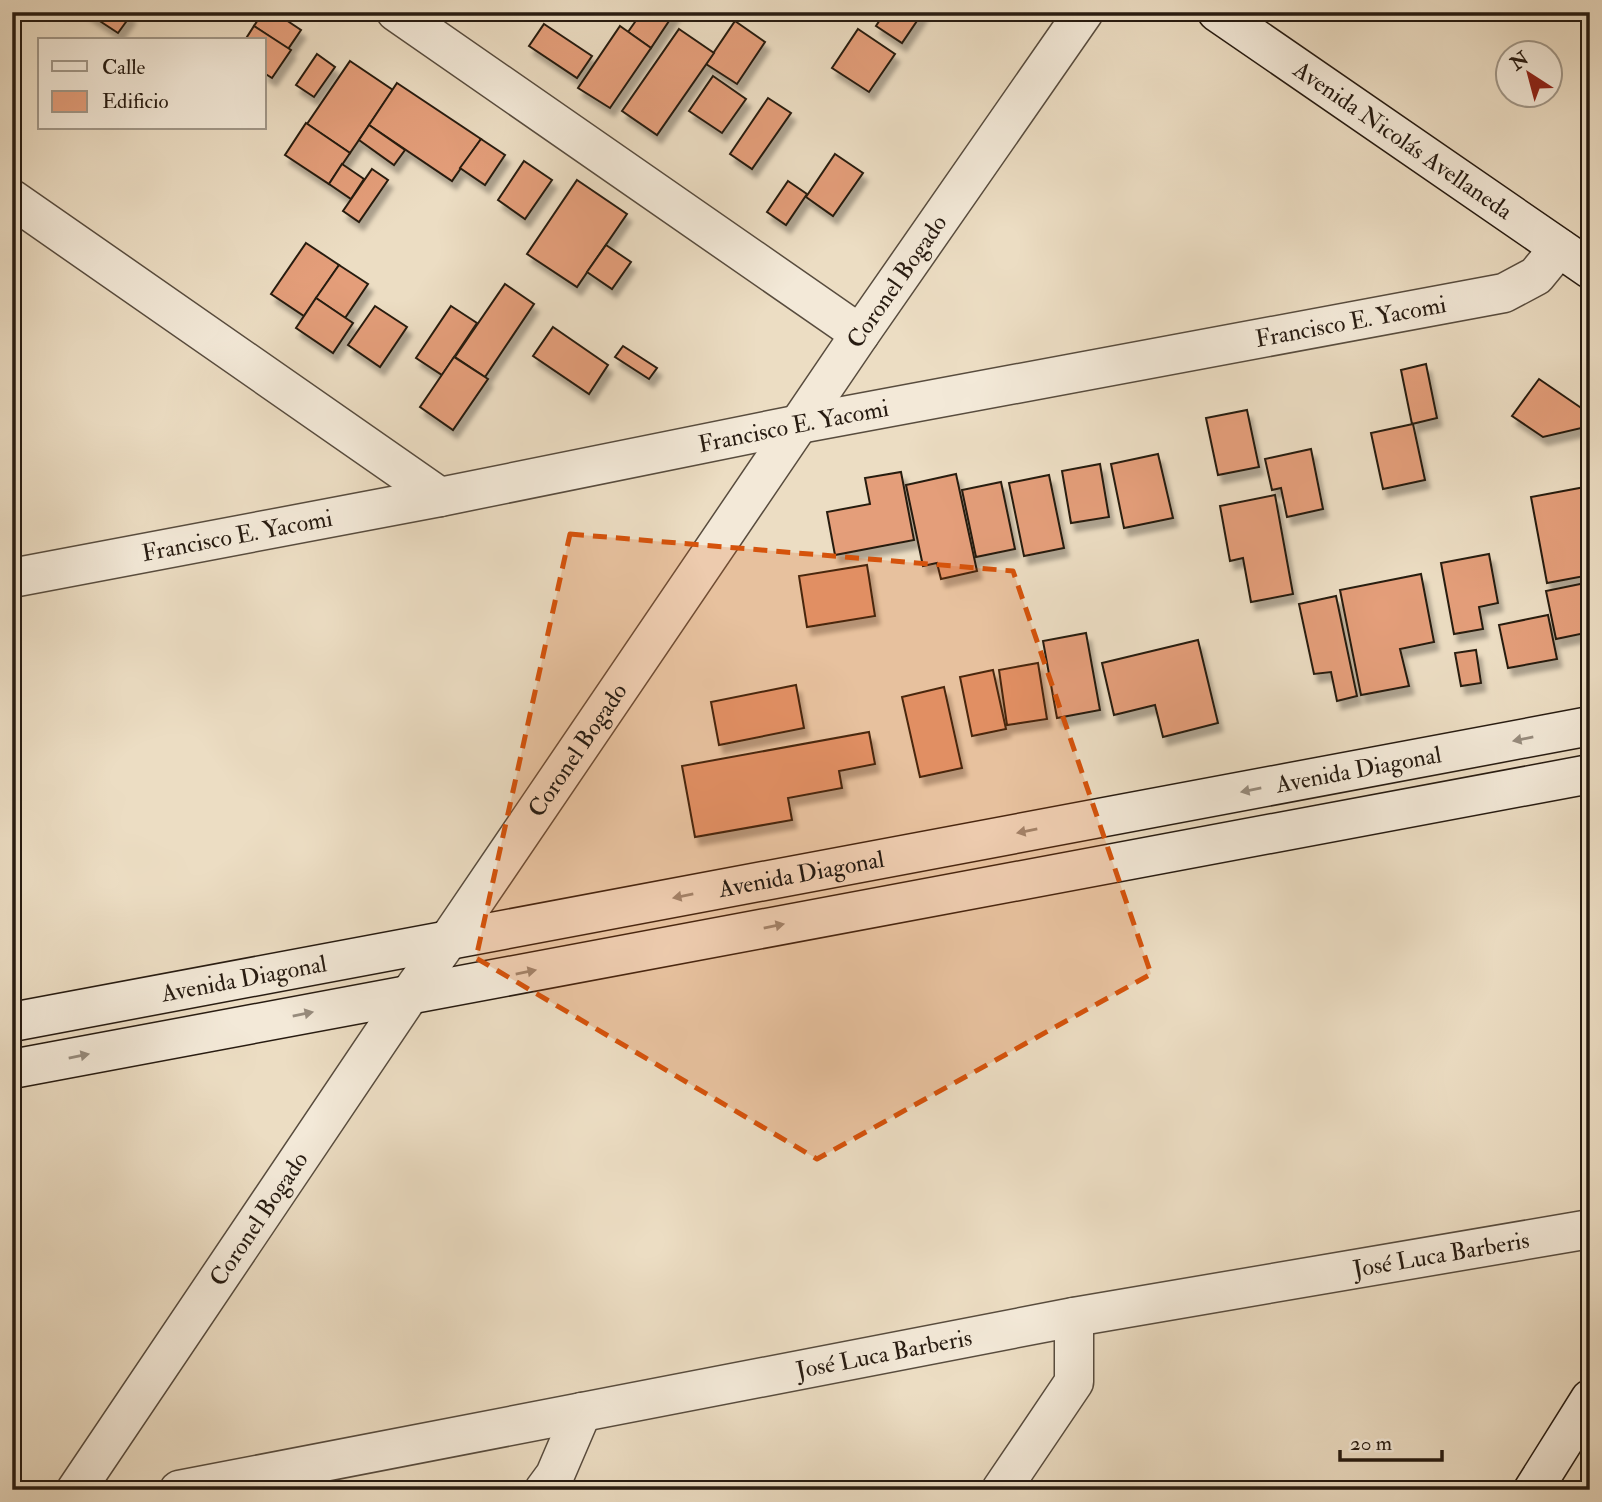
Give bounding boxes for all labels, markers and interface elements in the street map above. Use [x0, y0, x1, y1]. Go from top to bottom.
legend [38, 38, 266, 130]
north arrow [1494, 38, 1564, 108]
text: N [1505, 46, 1534, 76]
street label: Avenida Nicolás Avellaneda [1287, 53, 1520, 227]
text: Calle [102, 54, 146, 81]
text: Edificio [102, 88, 169, 115]
street label: Coronel Bogado [840, 209, 954, 354]
street label: Francisco E. Yacomi [1253, 289, 1449, 354]
street label: Francisco E. Yacomi [695, 392, 891, 460]
street label: Francisco E. Yacomi [139, 502, 335, 569]
street label: Coronel Bogado [521, 677, 634, 823]
one-way arrow [1512, 734, 1534, 745]
street label: Avenida Diagonal [1272, 739, 1444, 800]
one-way arrow [1240, 784, 1262, 795]
one-way arrow [1016, 826, 1038, 837]
street label: Avenida Diagonal [715, 843, 887, 905]
one-way arrow [672, 890, 694, 901]
one-way arrow [763, 920, 785, 931]
street label: Avenida Diagonal [158, 948, 329, 1009]
one-way arrow [516, 966, 538, 977]
one-way arrow [292, 1008, 314, 1019]
one-way arrow [68, 1050, 90, 1061]
street label: Coronel Bogado [202, 1146, 315, 1292]
street label: José Luca Barberis [1350, 1224, 1532, 1285]
street label: José Luca Barberis [792, 1322, 975, 1386]
scale bar [1340, 1418, 1441, 1462]
text: 20 m [1350, 1430, 1392, 1457]

